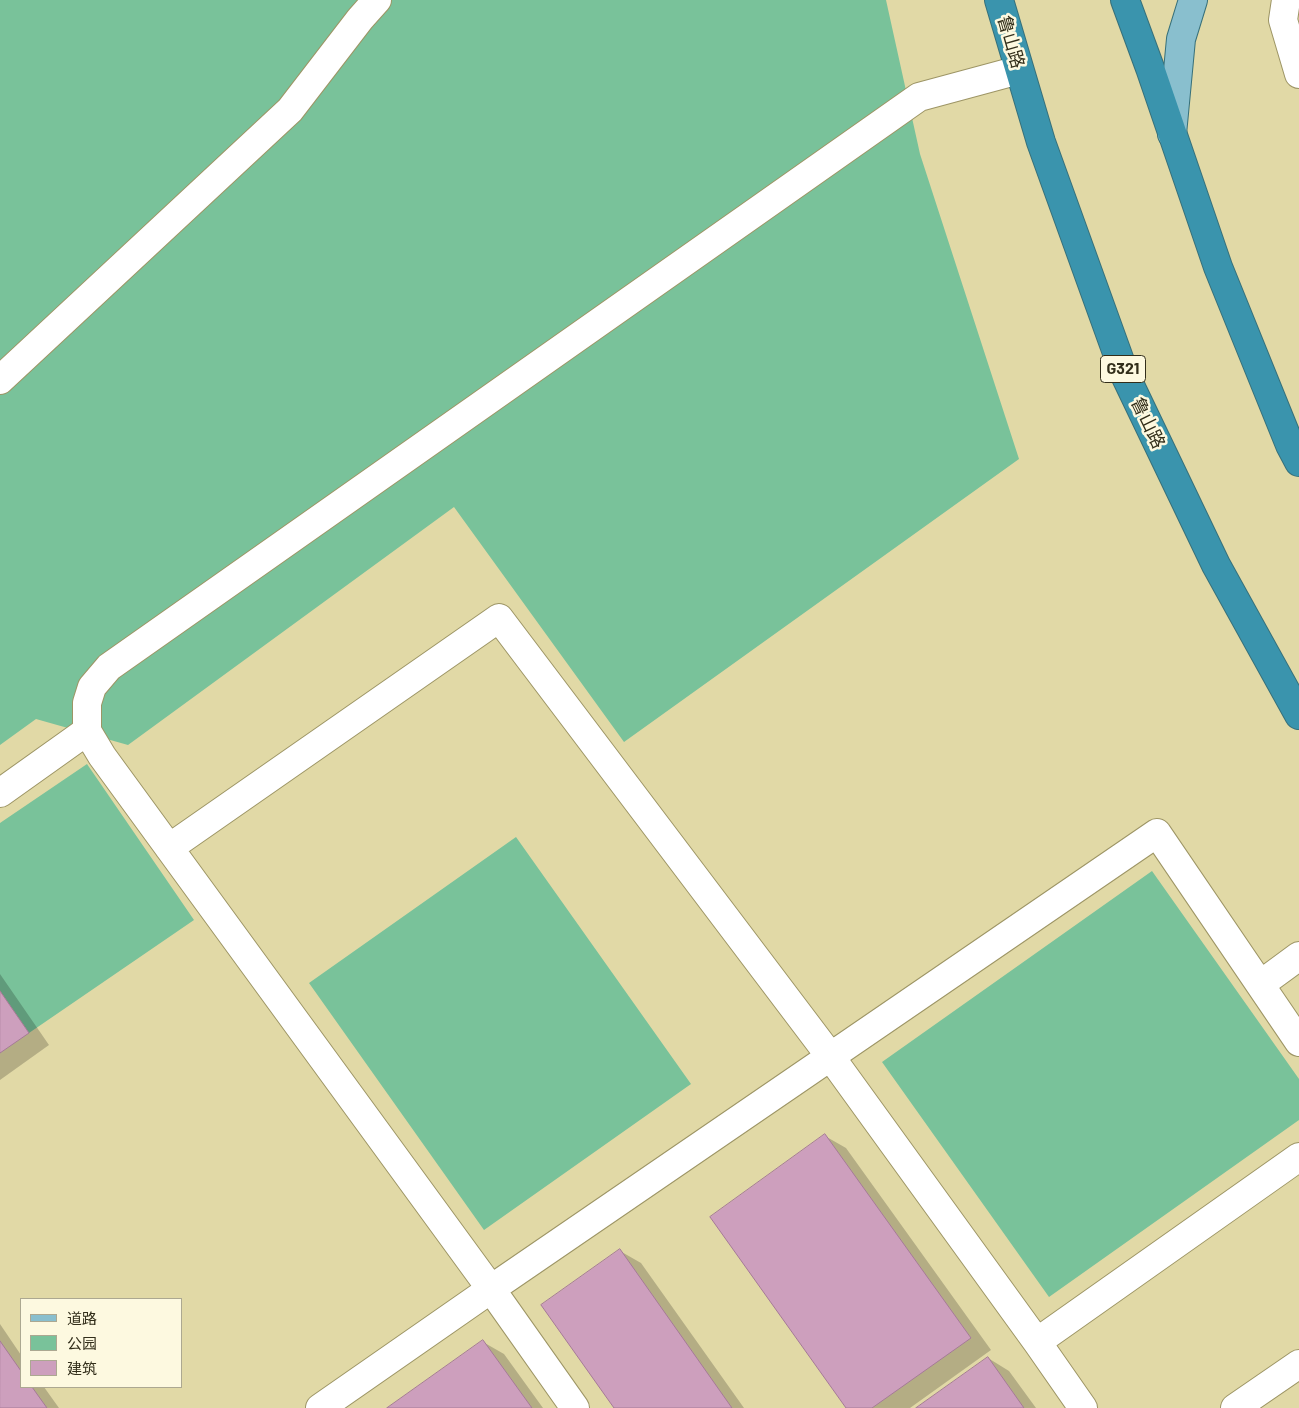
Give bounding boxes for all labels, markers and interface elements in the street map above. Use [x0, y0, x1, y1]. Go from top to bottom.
street label: 鲁山路 [993, 13, 1029, 71]
road number: G321 [1100, 356, 1146, 382]
street label: 鲁山路 [1126, 394, 1170, 452]
legend [20, 1298, 182, 1388]
text: 道路 [67, 1309, 97, 1327]
text: 公园 [67, 1334, 97, 1352]
text: 建筑 [67, 1359, 97, 1377]

